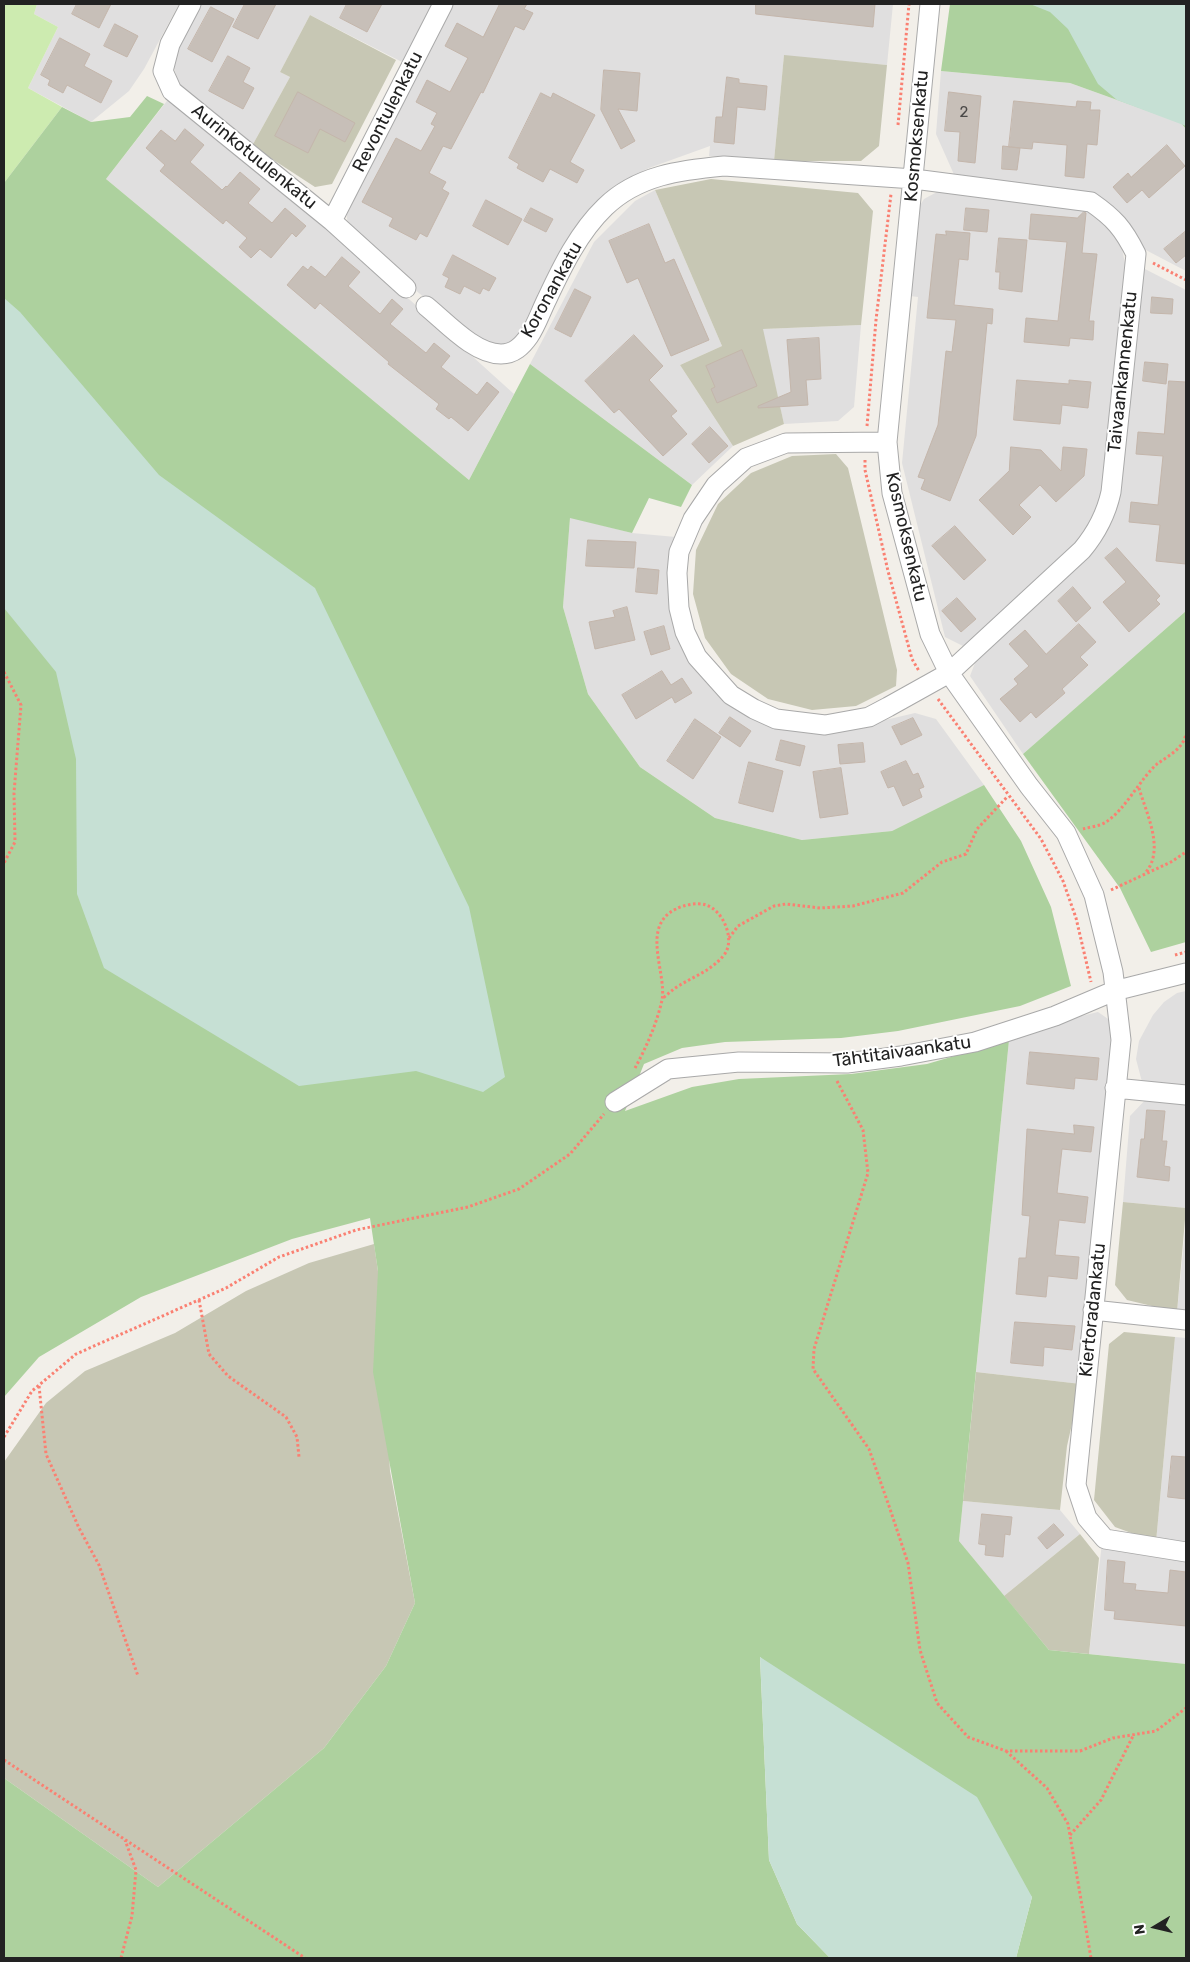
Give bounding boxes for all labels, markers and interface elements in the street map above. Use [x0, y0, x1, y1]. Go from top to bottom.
street label: Revontulenkatu [348, 48, 428, 176]
street label: Kosmoksenkatu [900, 69, 934, 203]
street label: Aurinkotuulenkatu [187, 100, 321, 214]
house number: 2 [960, 104, 968, 122]
street label: Koronankatu [517, 238, 587, 342]
street label: Taivaankannenkatu [1104, 290, 1142, 454]
street label: Kosmoksenkatu [881, 470, 931, 604]
street label: Tähtitaivaankatu [831, 1032, 973, 1072]
street label: Kiertoradankatu [1075, 1242, 1111, 1378]
north arrow [1130, 1902, 1180, 1952]
text: N [1131, 1923, 1149, 1936]

